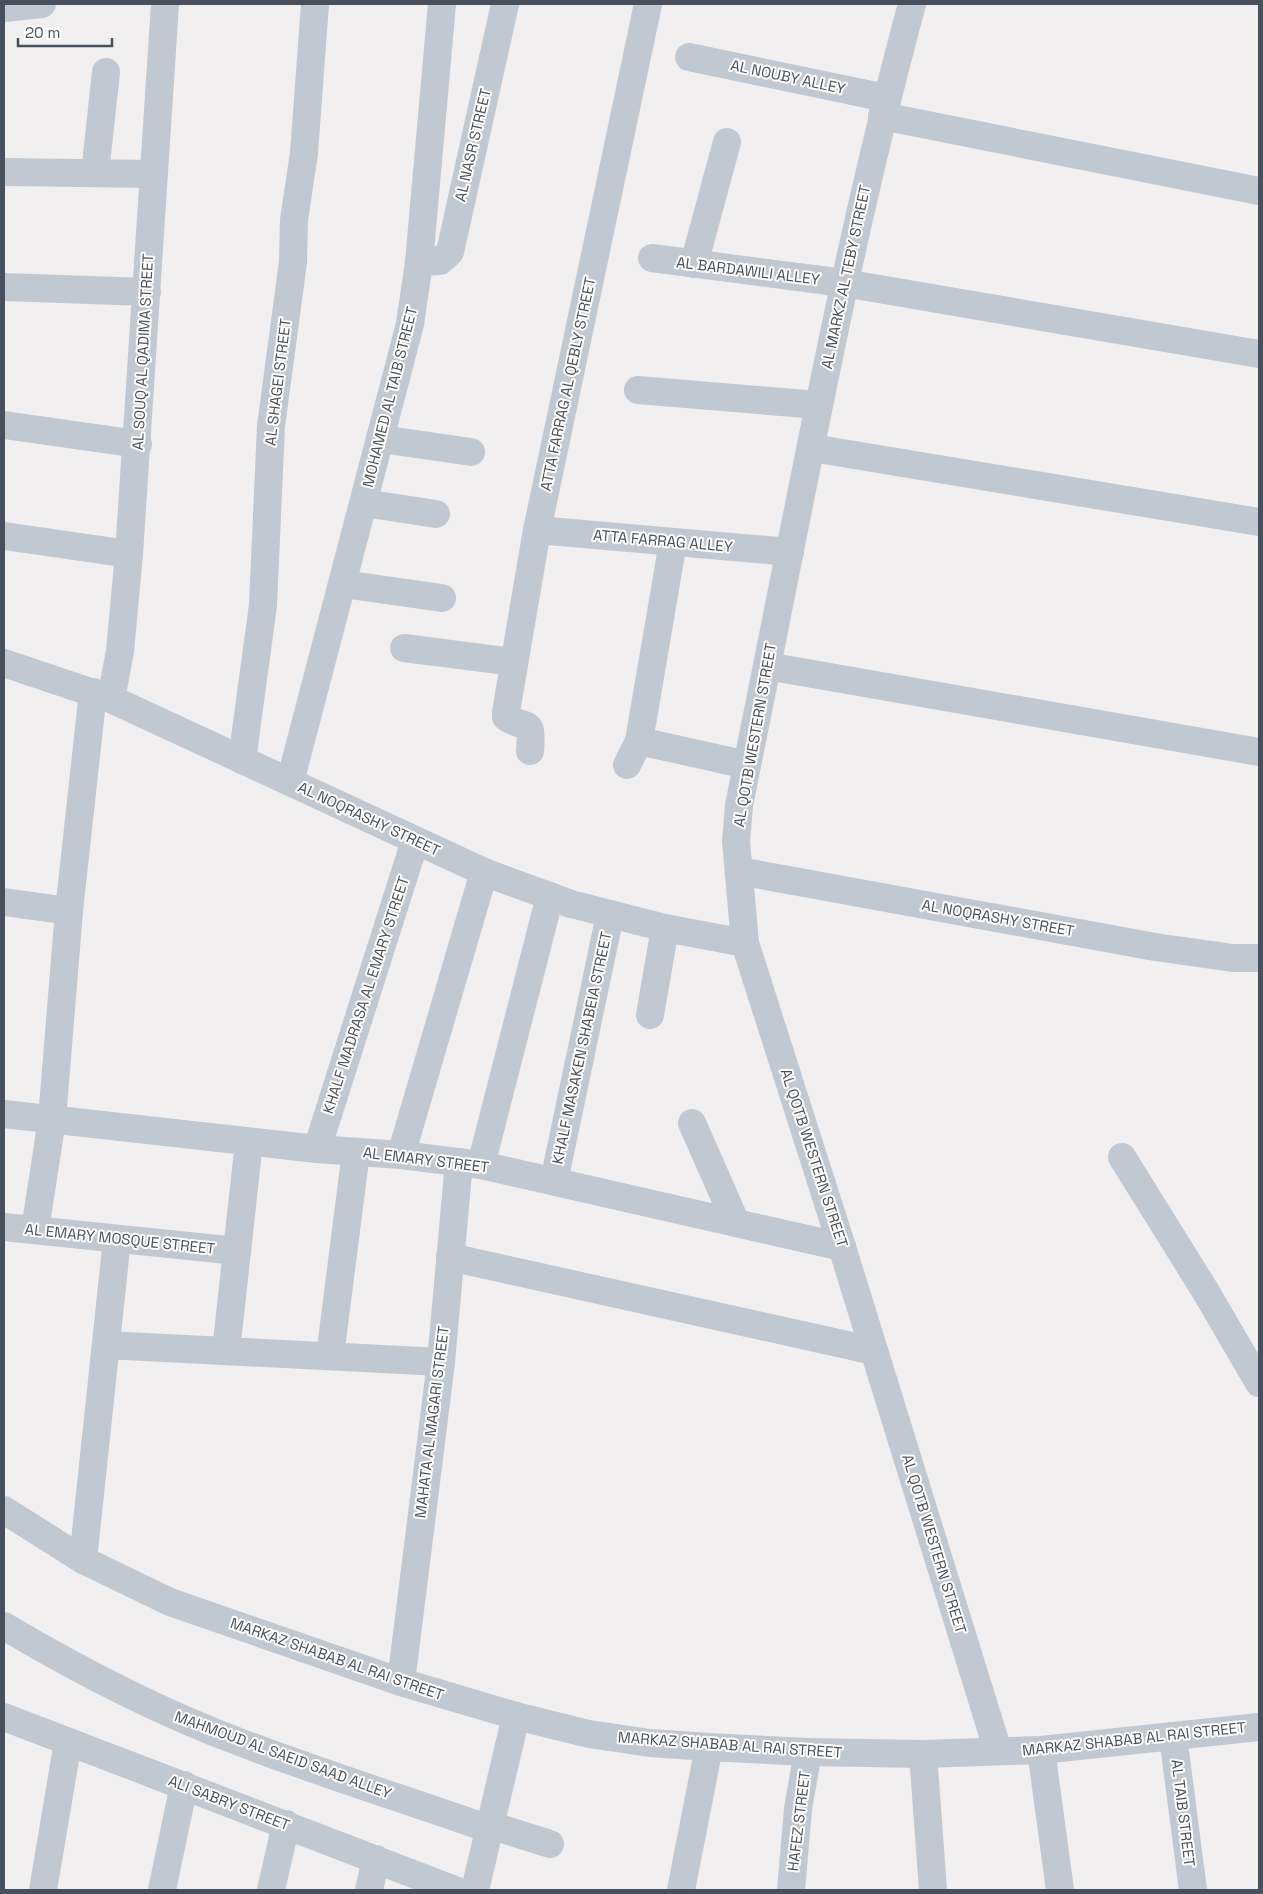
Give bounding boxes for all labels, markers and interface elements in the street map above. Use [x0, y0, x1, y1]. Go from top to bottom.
scale bar [18, 15, 111, 47]
text: 20 m [25, 23, 60, 42]
street label: AL NOUBY ALLEY [729, 55, 847, 98]
street label: AL NASR STREET [450, 86, 495, 203]
street label: AL MARKZ AL TEBY STREET [817, 183, 874, 371]
street label: AL BARDAWILI ALLEY [675, 252, 821, 289]
street label: AL SOUQ AL QADIMA STREET [128, 253, 157, 451]
street label: ATTA FARRAG AL QEBLY STREET [536, 275, 600, 493]
street label: MOHAMED AL TAIB STREET [358, 304, 421, 489]
street label: AL SHAGEI STREET [260, 317, 295, 447]
street label: ATTA FARRAG ALLEY [592, 525, 734, 556]
street label: AL QOTB WESTERN STREET [729, 641, 780, 829]
street label: AL NOQRASHY STREET [295, 777, 443, 860]
street label: KHALF MADRASA AL EMARY STREET [318, 873, 413, 1116]
street label: AL NOQRASHY STREET [920, 895, 1076, 940]
street label: KHALF MASAKEN SHABEIA STREET [548, 930, 616, 1166]
street label: AL QOTB WESTERN STREET [777, 1066, 852, 1250]
street label: AL EMARY STREET [362, 1142, 490, 1177]
street label: AL EMARY MOSQUE STREET [24, 1219, 216, 1258]
street label: MAHATA AL MAGARI STREET [410, 1325, 453, 1519]
street label: AL QOTB WESTERN STREET [898, 1452, 971, 1636]
street label: MARKAZ SHABAB AL RAI STREET [228, 1613, 447, 1704]
street label: MAHMOUD AL SAEID SAAD ALLEY [172, 1706, 394, 1803]
street label: MARKAZ SHABAB AL RAI STREET [1021, 1717, 1247, 1760]
street label: MARKAZ SHABAB AL RAI STREET [617, 1727, 843, 1762]
street label: AL TAIB STREET [1167, 1758, 1200, 1868]
street label: HAFEZ STREET [783, 1769, 814, 1872]
street label: ALI SABRY STREET [166, 1771, 293, 1834]

